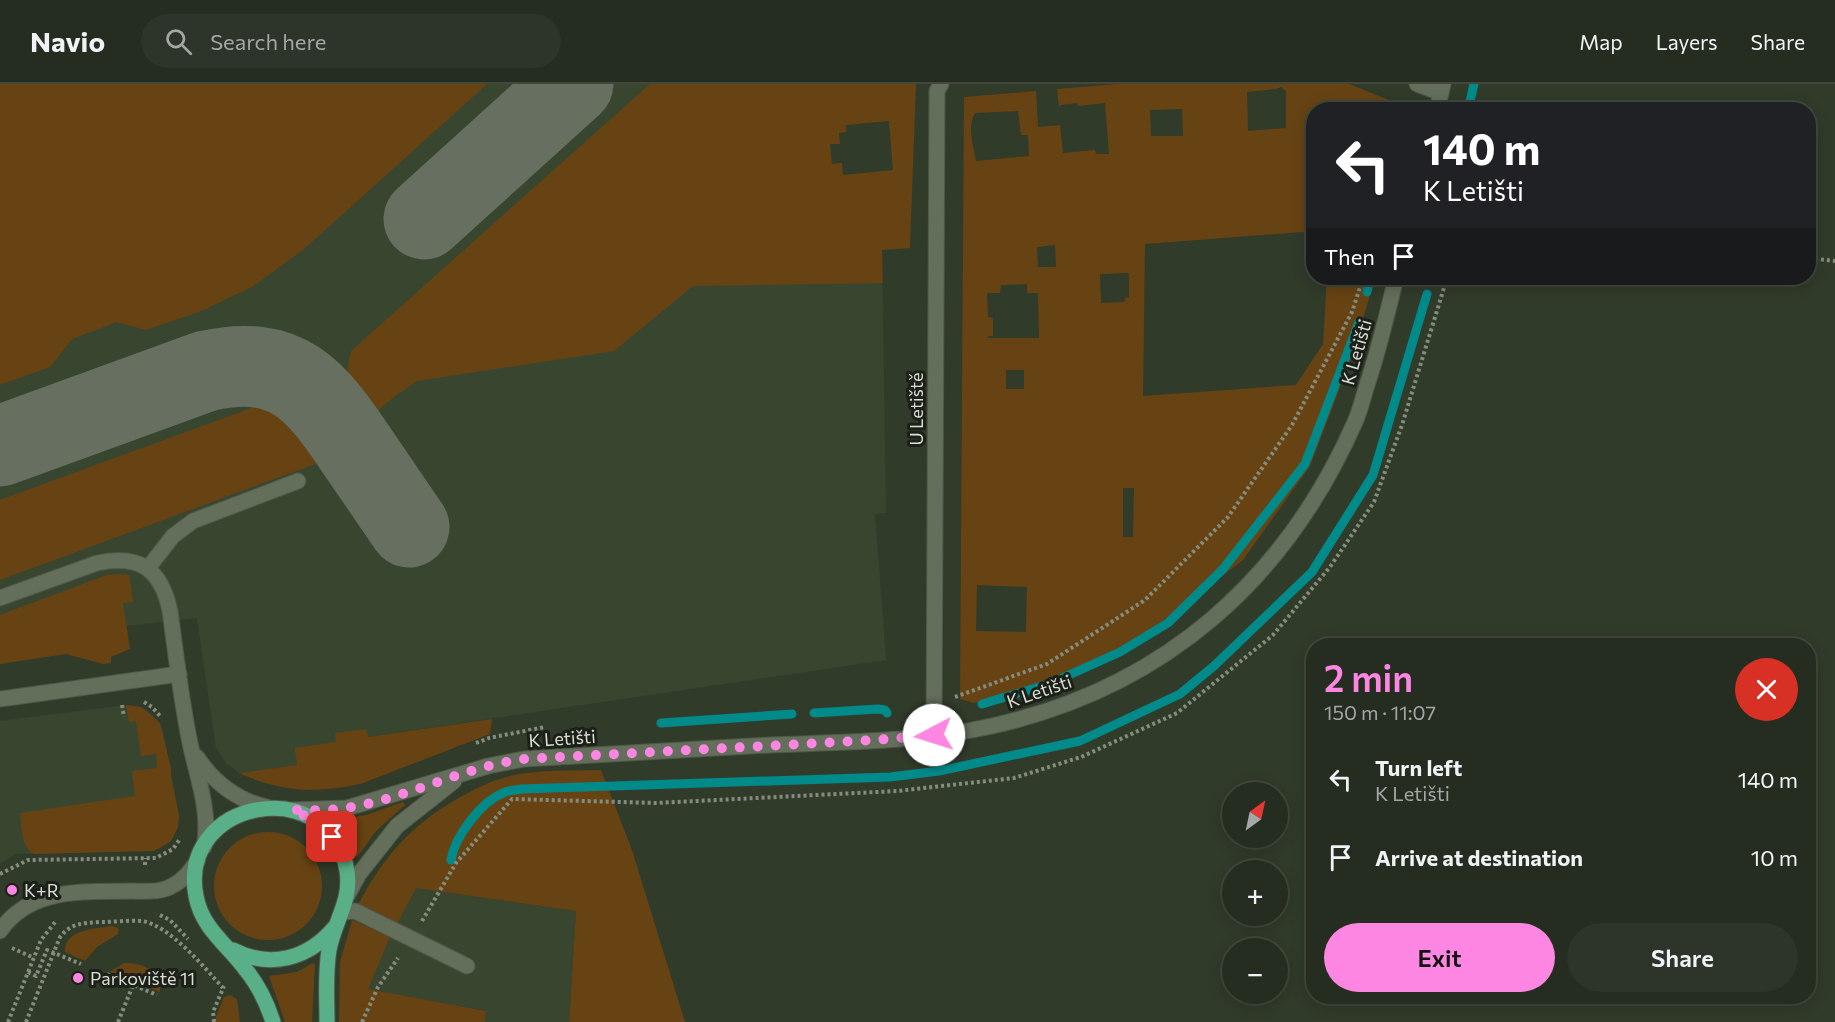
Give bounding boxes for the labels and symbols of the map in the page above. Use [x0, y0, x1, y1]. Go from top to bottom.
street label: K Letišti [1336, 317, 1376, 387]
street label: U Letiště [905, 372, 927, 446]
street label: K Letišti [1004, 670, 1074, 712]
position arrow [902, 703, 966, 767]
street label: K Letišti [528, 725, 596, 751]
north arrow [1222, 782, 1288, 848]
pin [306, 811, 357, 862]
place label: K+R [24, 879, 59, 901]
marker: K+R [5, 883, 19, 897]
place label: Parkoviště 11 [90, 967, 195, 989]
marker: Parkoviště 11 [71, 971, 85, 985]

